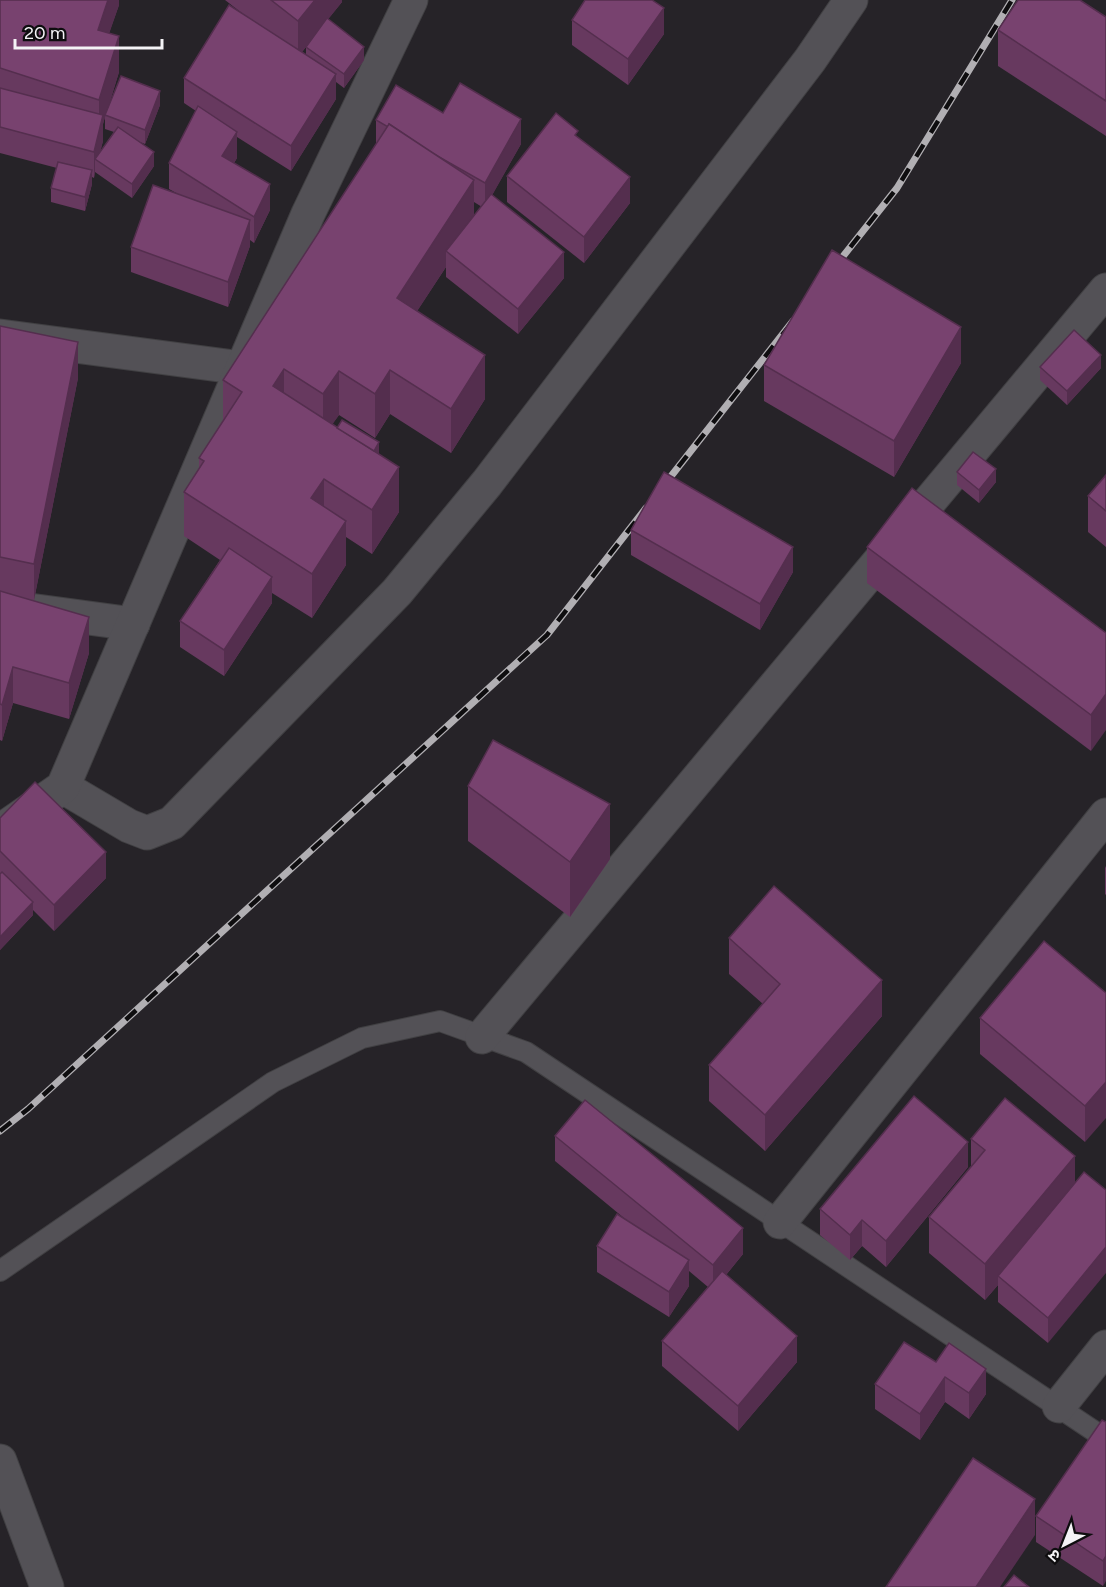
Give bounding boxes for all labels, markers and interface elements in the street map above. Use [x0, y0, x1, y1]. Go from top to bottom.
scale bar [15, 12, 162, 50]
text: 20 m [24, 22, 65, 44]
north arrow [1034, 1515, 1094, 1575]
text: उ [1044, 1545, 1064, 1566]

